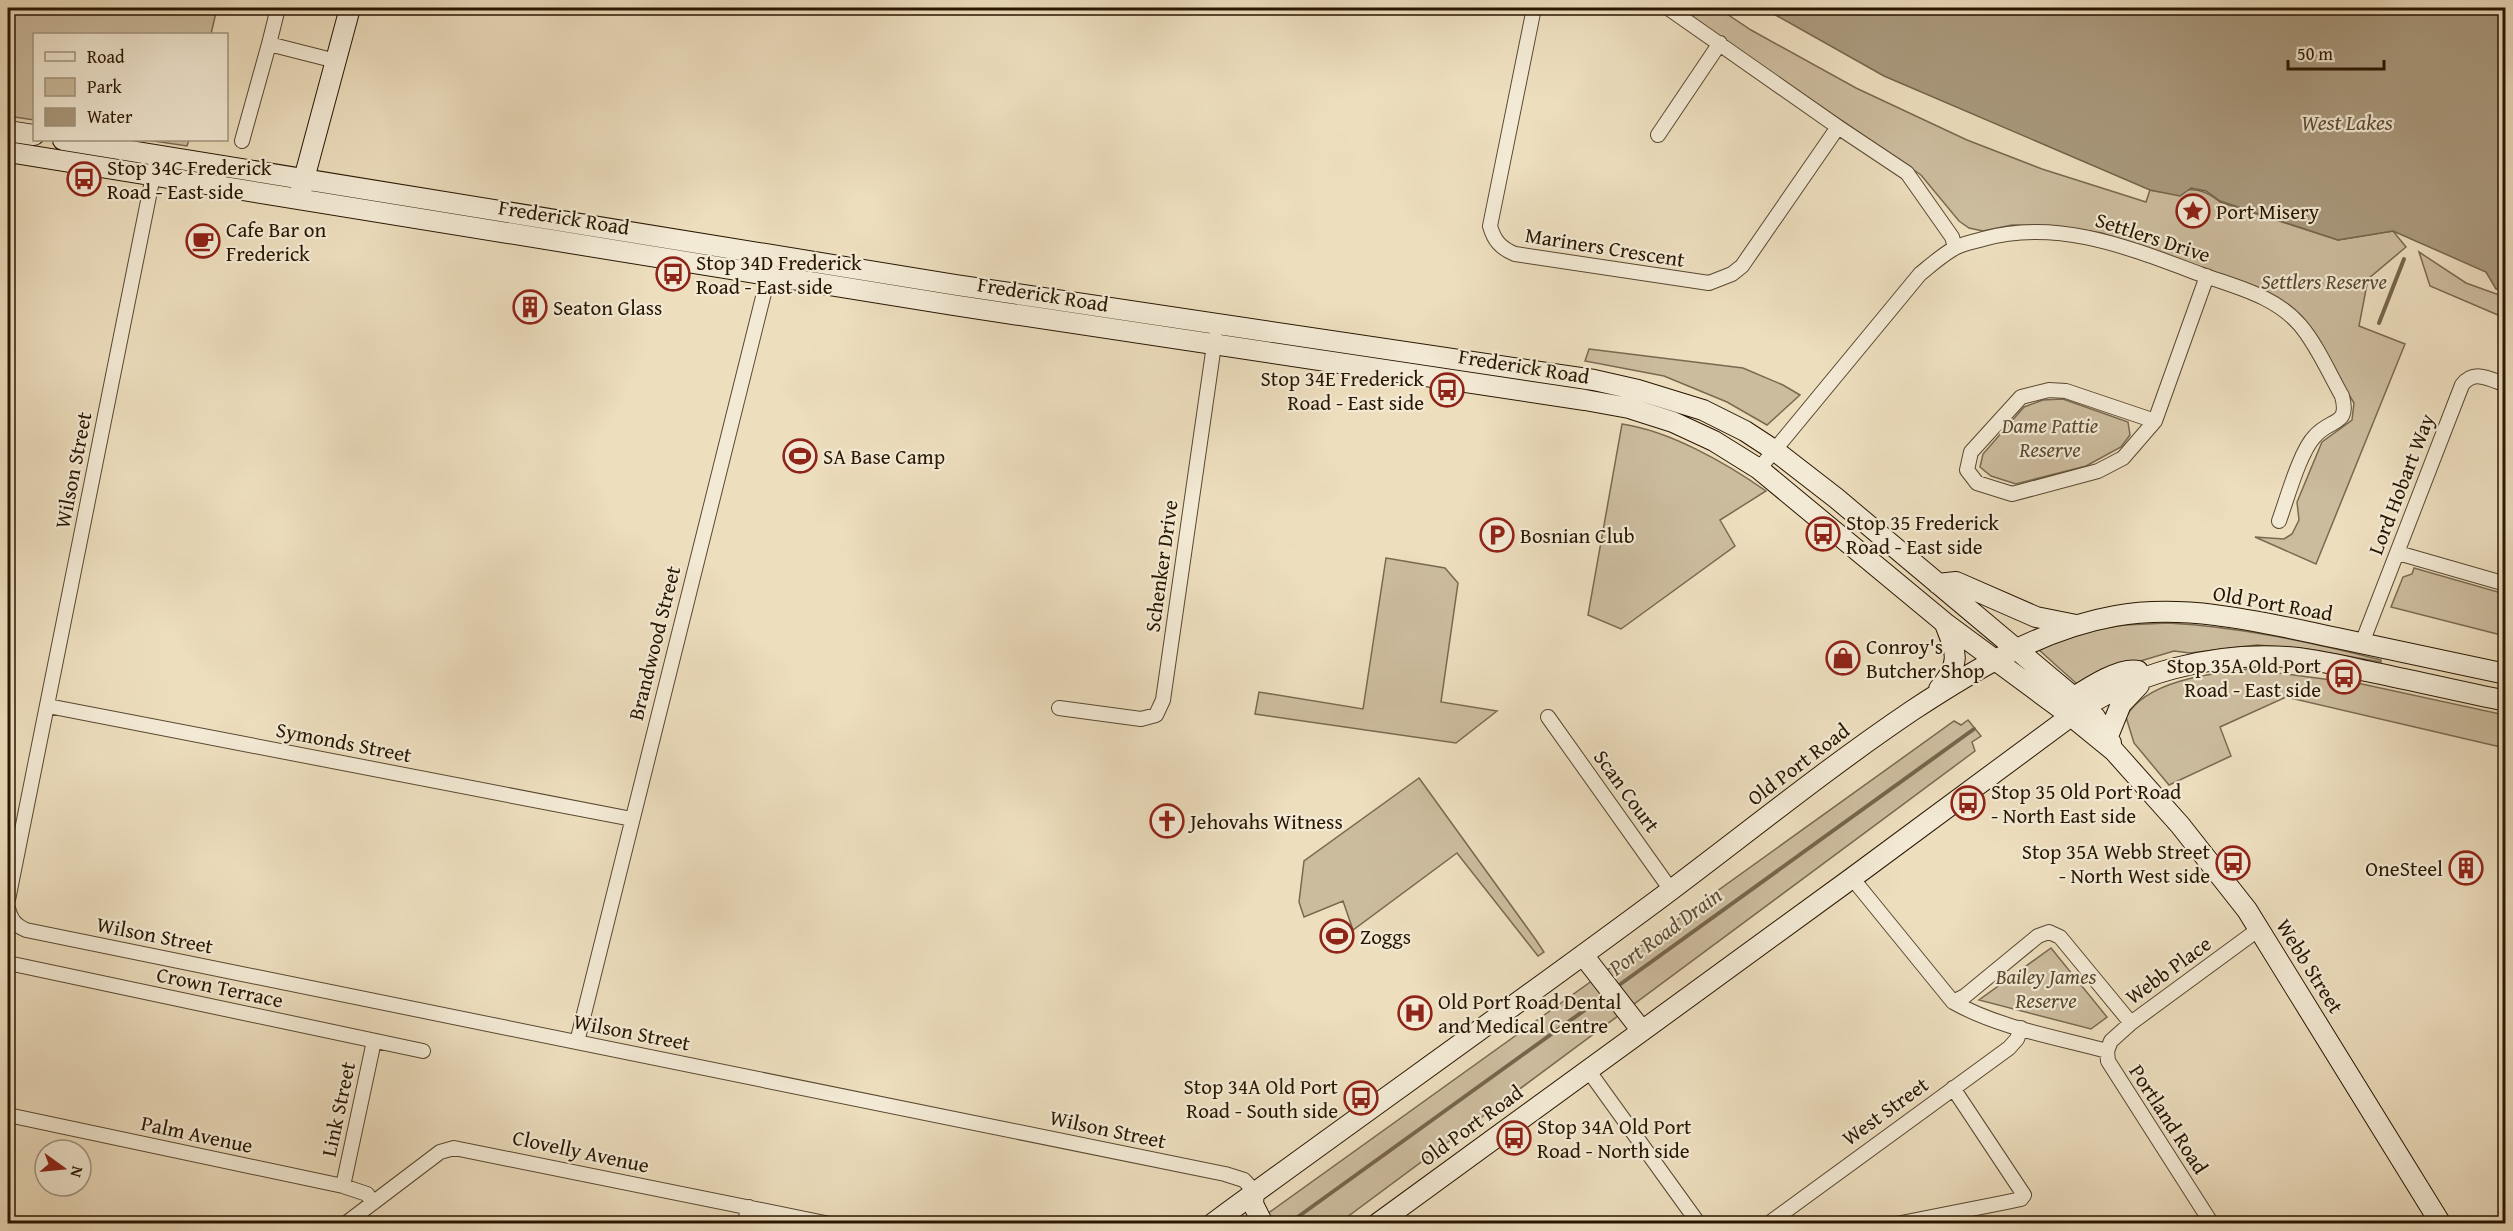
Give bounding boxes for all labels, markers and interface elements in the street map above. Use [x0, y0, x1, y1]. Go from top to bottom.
legend [33, 33, 228, 141]
scale bar [2288, 33, 2384, 71]
text: 50 m [2297, 40, 2333, 67]
text: Road [87, 43, 125, 70]
text: Park [87, 73, 123, 100]
text: Water [87, 103, 133, 130]
water label: West Lakes [2301, 106, 2393, 138]
place label: Stop 34C Frederick Road - East side [107, 152, 272, 207]
bus stop icon: Stop 34C Frederick Road - East side [66, 161, 102, 197]
street label: Frederick Road [496, 191, 633, 243]
place icon: Port Misery [2175, 193, 2211, 229]
place label: Port Misery [2216, 196, 2320, 227]
street label: Settlers Drive [2091, 204, 2215, 270]
place label: Cafe Bar on Frederick [226, 214, 326, 269]
street label: Mariners Crescent [1523, 219, 1688, 275]
cafe icon: Cafe Bar on Frederick [185, 223, 221, 259]
place label: Stop 34D Frederick Road - East side [696, 247, 862, 302]
bus stop icon: Stop 34D Frederick Road - East side [655, 256, 691, 292]
park label: Settlers Reserve [2261, 266, 2387, 297]
street label: Frederick Road [975, 268, 1112, 320]
building icon: Seaton Glass [512, 289, 548, 325]
place label: Seaton Glass [553, 292, 662, 323]
street label: Frederick Road [1456, 340, 1593, 392]
place label: Stop 34E Frederick Road - East side [1260, 363, 1424, 418]
bus stop icon: Stop 34E Frederick Road - East side [1429, 372, 1465, 408]
street label: Wilson Street [47, 408, 100, 531]
street label: Lord Hobart Way [2360, 408, 2442, 559]
park label: Dame Pattie Reserve [2001, 410, 2098, 465]
sports icon: SA Base Camp [782, 438, 818, 474]
place label: SA Base Camp [823, 441, 945, 472]
street label: Schenker Drive [1136, 498, 1186, 634]
place label: Stop 35 Frederick Road - East side [1846, 507, 1999, 562]
bus stop icon: Stop 35 Frederick Road - East side [1805, 516, 1841, 552]
parking icon: Bosnian Club [1479, 517, 1515, 553]
place label: Bosnian Club [1520, 520, 1635, 551]
street label: Brandwood Street [620, 562, 688, 724]
street label: Old Port Road [2211, 577, 2336, 629]
place label: Conroy's Butcher Shop [1866, 631, 1985, 686]
shop icon: Conroy's Butcher Shop [1825, 640, 1861, 676]
place label: Stop 35A Old Port Road - East side [2167, 650, 2322, 705]
bus stop icon: Stop 35A Old Port Road - East side [2326, 659, 2362, 695]
street label: Symonds Street [273, 714, 415, 770]
street label: Old Port Road [1740, 715, 1856, 813]
street label: Scan Court [1586, 743, 1668, 839]
place label: Stop 35 Old Port Road - North East side [1991, 776, 2182, 831]
bus stop icon: Stop 35 Old Port Road - North East side [1950, 785, 1986, 821]
church icon: Jehovahs Witness [1149, 803, 1185, 839]
place label: Jehovahs Witness [1187, 806, 1343, 837]
place label: Stop 35A Webb Street - North West side [2022, 836, 2211, 891]
bus stop icon: Stop 35A Webb Street - North West side [2215, 845, 2251, 881]
building icon: OneSteel [2448, 850, 2484, 886]
place label: OneSteel [2365, 853, 2443, 884]
water label: Port Road Drain [1601, 879, 1728, 984]
street label: Wilson Street [94, 909, 217, 962]
street label: Webb Street [2269, 913, 2352, 1020]
sports icon: Zoggs [1319, 918, 1355, 954]
place label: Zoggs [1360, 921, 1411, 952]
street label: Webb Place [2119, 928, 2217, 1012]
street label: Crown Terrace [154, 958, 286, 1016]
park label: Bailey James Reserve [1995, 961, 2097, 1016]
place label: Old Port Road Dental and Medical Centre [1438, 986, 1621, 1041]
hospital icon: Old Port Road Dental and Medical Centre [1397, 995, 1433, 1031]
street label: Wilson Street [571, 1006, 694, 1059]
street label: Link Street [313, 1058, 363, 1159]
street label: Portland Road [2122, 1058, 2217, 1181]
street label: West Street [1835, 1069, 1935, 1153]
place label: Stop 34A Old Port Road - South side [1184, 1071, 1339, 1126]
street label: Old Port Road [1413, 1076, 1530, 1173]
bus stop icon: Stop 34A Old Port Road - South side [1343, 1080, 1379, 1116]
street label: Wilson Street [1047, 1102, 1170, 1157]
street label: Palm Avenue [138, 1107, 256, 1161]
place label: Stop 34A Old Port Road - North side [1537, 1111, 1692, 1166]
bus stop icon: Stop 34A Old Port Road - North side [1496, 1120, 1532, 1156]
street label: Clovelly Avenue [510, 1121, 652, 1181]
north arrow [33, 1138, 93, 1198]
text: N [64, 1164, 90, 1180]

